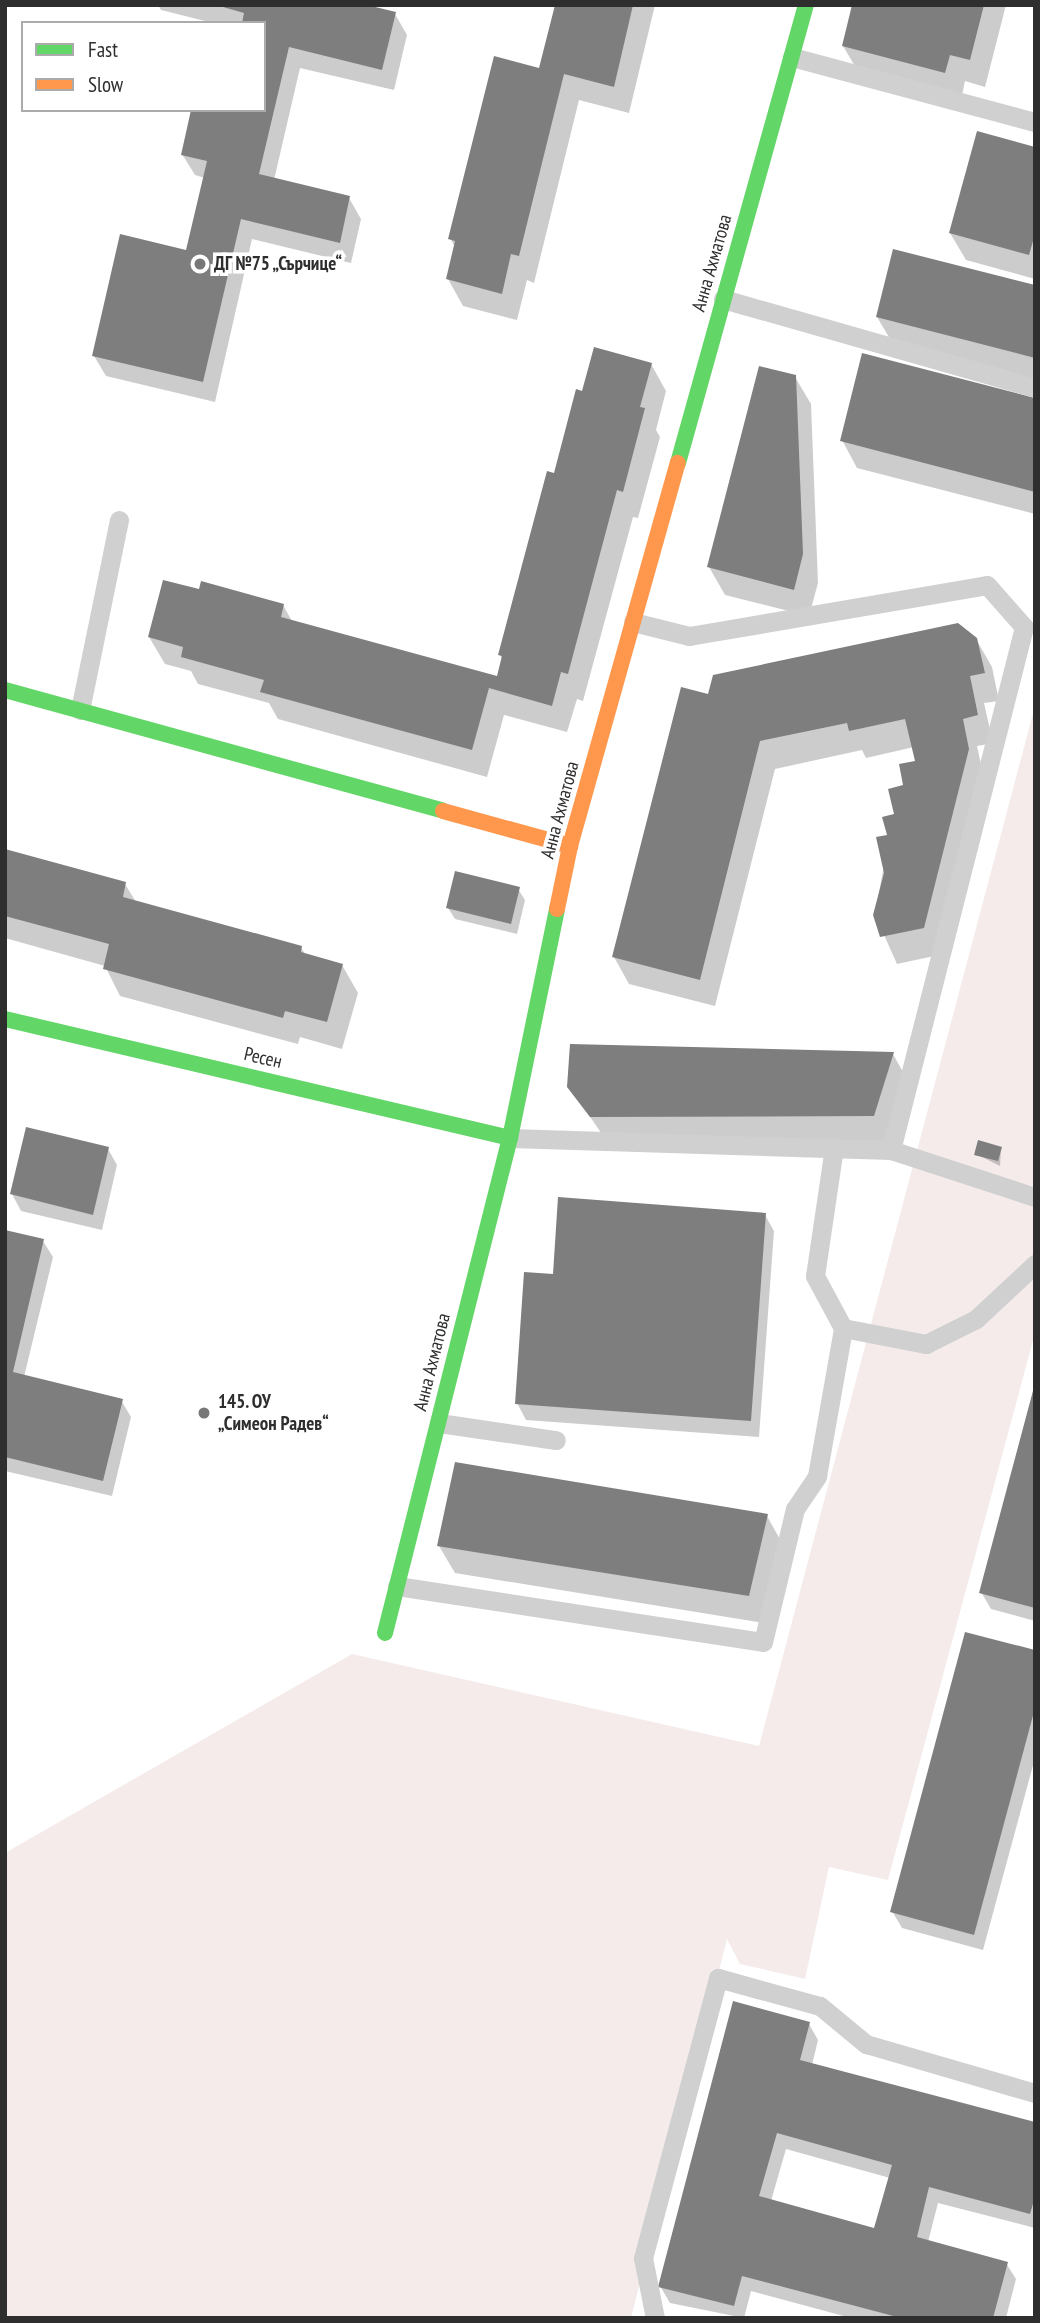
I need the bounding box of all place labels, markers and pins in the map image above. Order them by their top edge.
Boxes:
place label: ДГ №75 „Сърчице“ [214,253,344,275]
marker: ДГ №75 „Сърчице“ [192,256,208,272]
place label: 145. ОУ „Симеон Радев“ [218,1391,329,1435]
marker: 145. ОУ „Симеон Радев“ [196,1405,212,1421]

